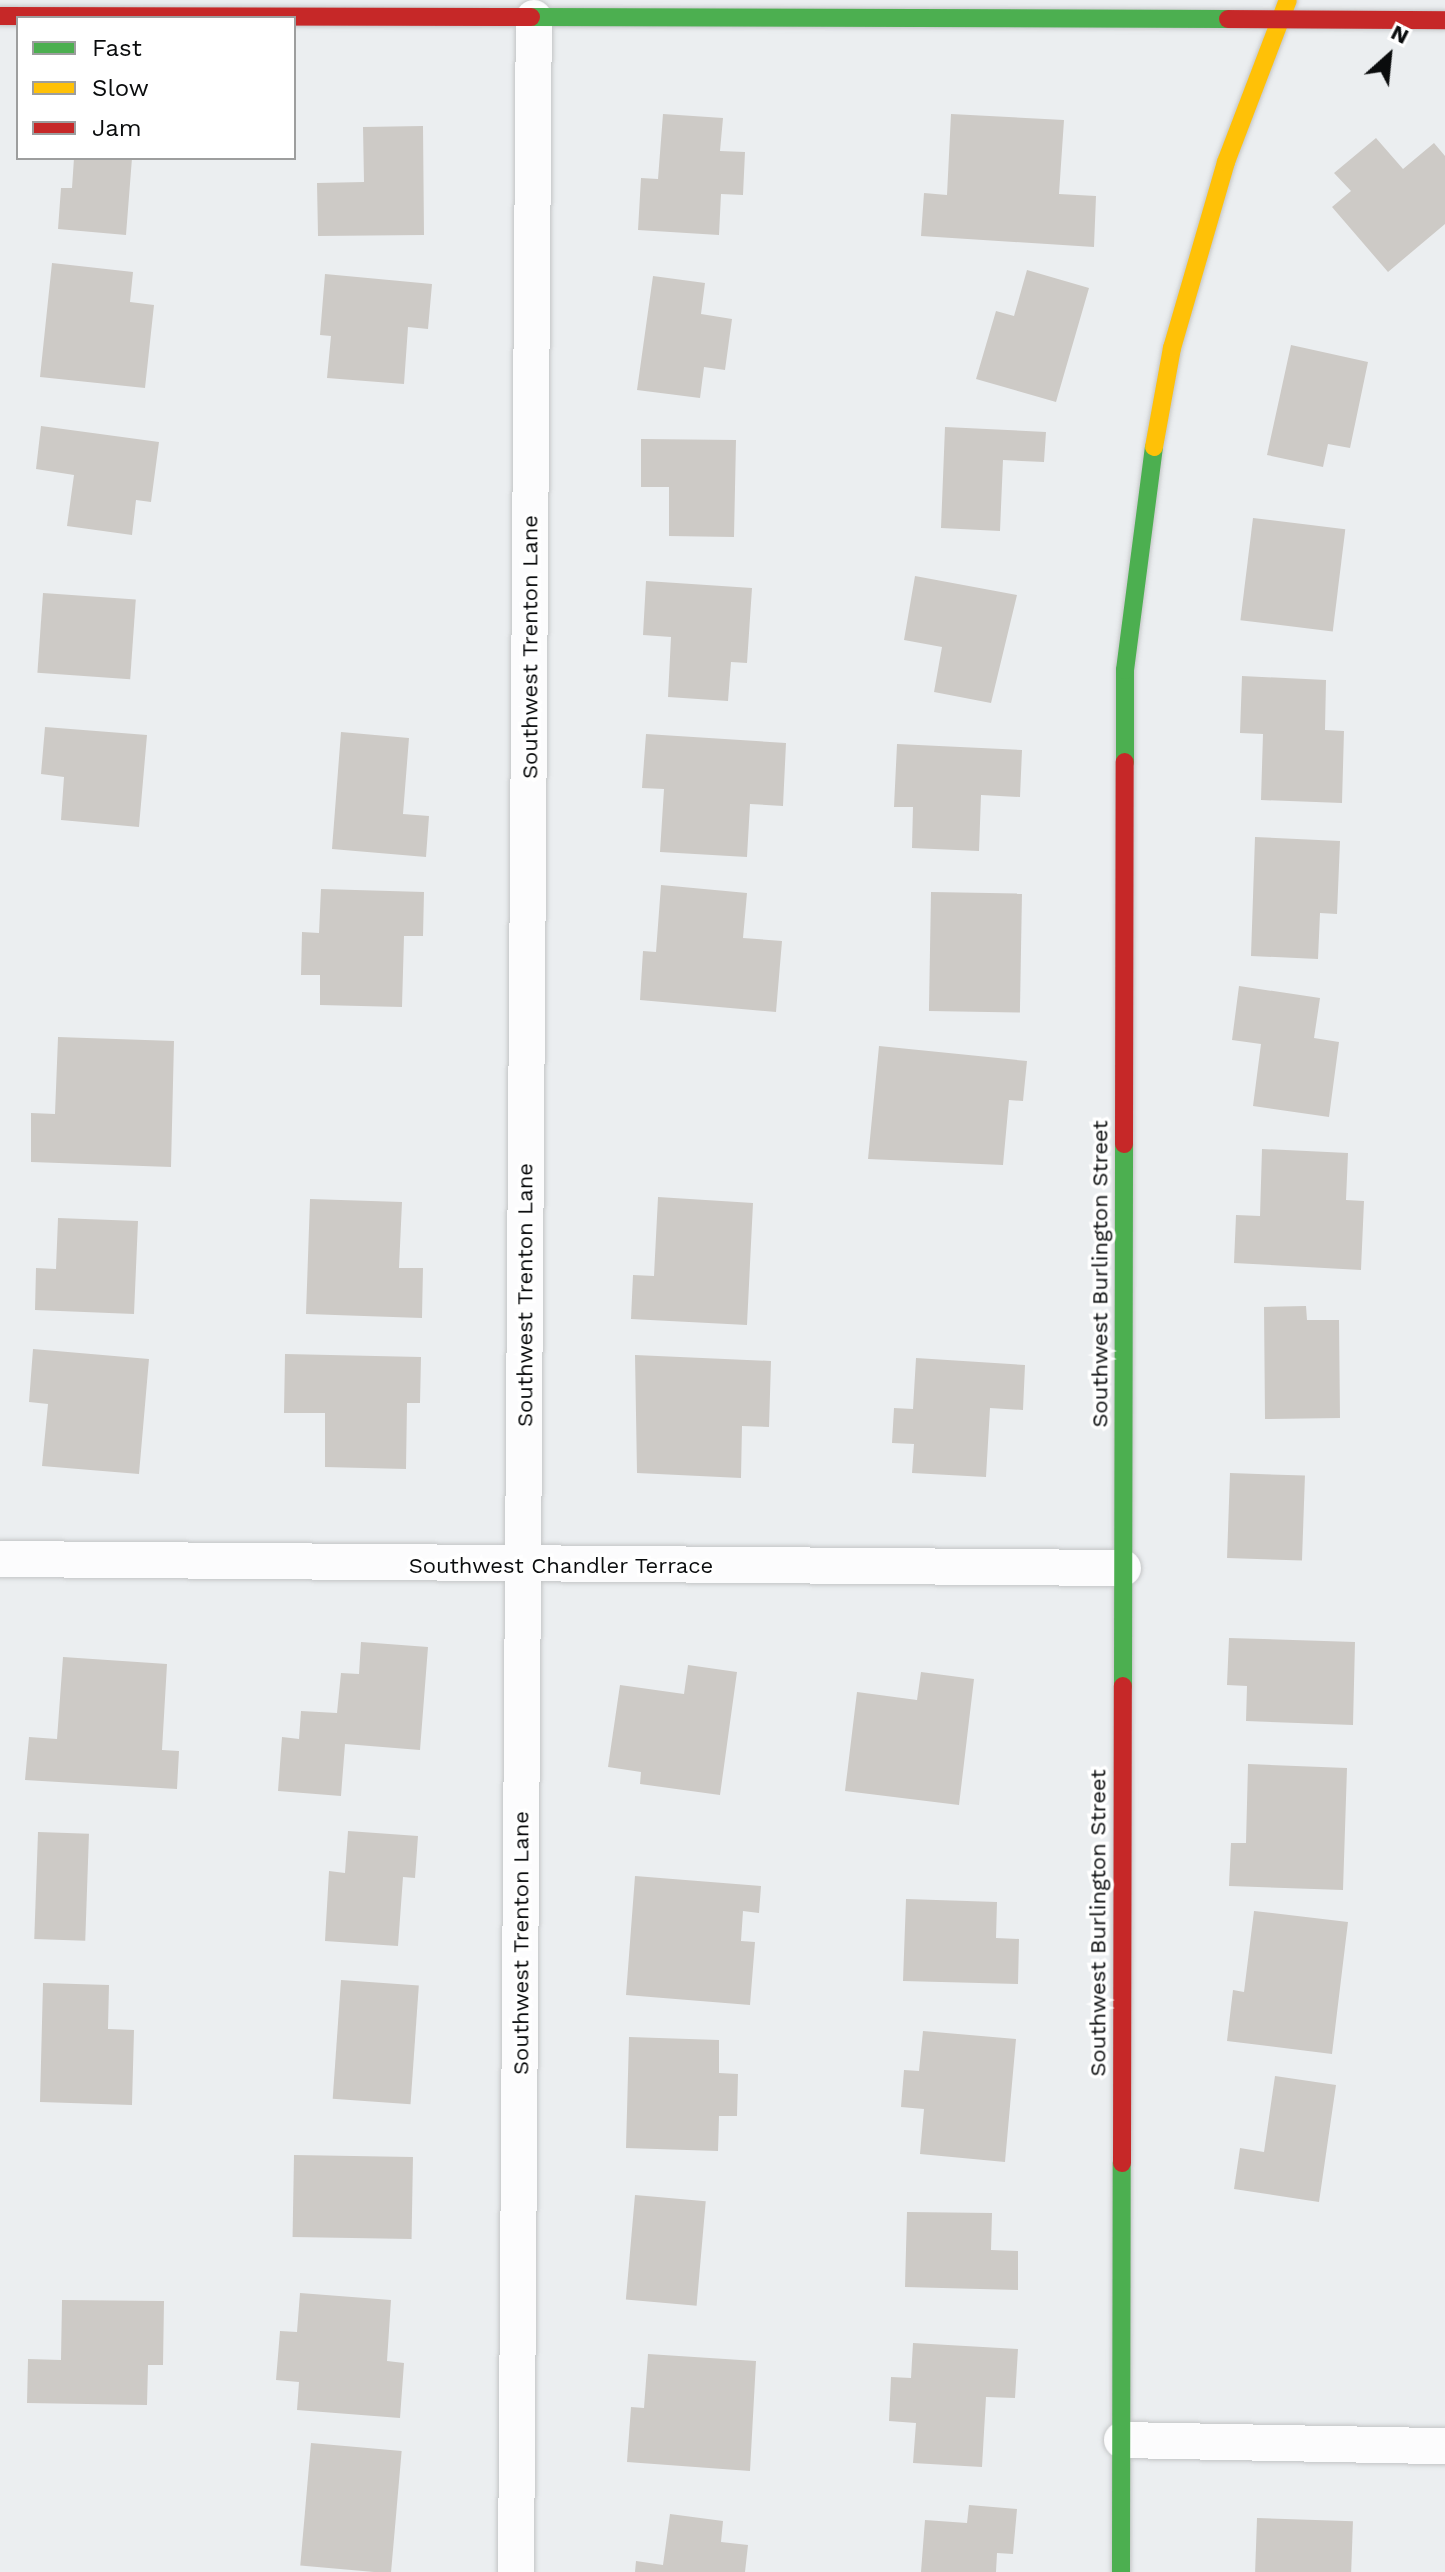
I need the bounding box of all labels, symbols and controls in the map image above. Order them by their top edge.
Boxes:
legend [16,16,296,160]
north arrow [1349,16,1429,96]
text: N [1387,19,1413,49]
text: Fast [92,34,142,62]
text: Slow [92,74,149,102]
text: Jam [92,114,142,142]
street label: Southwest Trenton Lane [517,515,543,779]
street label: Southwest Burlington Street [1087,1120,1113,1428]
street label: Southwest Trenton Lane [512,1163,538,1427]
street label: Southwest Chandler Terrace [408,1553,714,1579]
street label: Southwest Burlington Street [1085,1769,1111,2077]
street label: Southwest Trenton Lane [508,1811,534,2075]

